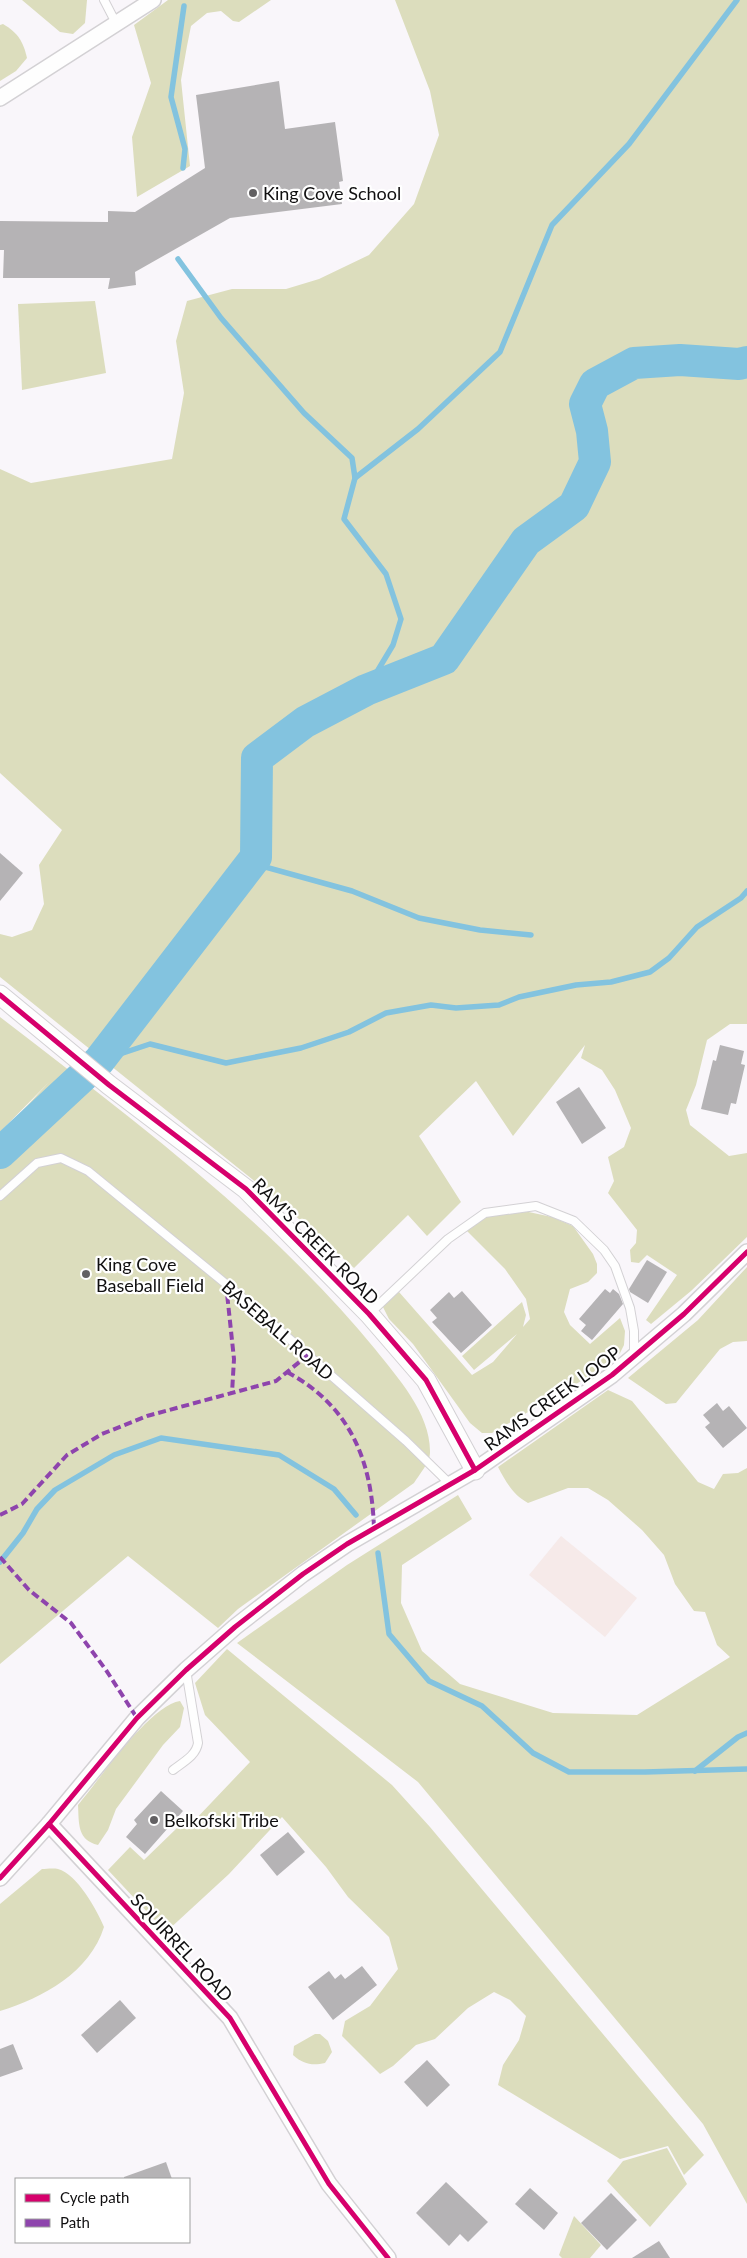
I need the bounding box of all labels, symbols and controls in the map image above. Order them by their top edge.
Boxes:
place label: King Cove School [263,182,401,204]
marker: King Cove School [247,187,259,199]
street label: RAM'S CREEK ROAD [248,1173,384,1309]
place label: King Cove Baseball Field [96,1253,204,1296]
marker: King Cove Baseball Field [80,1268,92,1280]
street label: BASEBALL ROAD [218,1275,338,1385]
street label: RAMS CREEK LOOP [479,1341,625,1455]
place label: Belkofski Tribe [164,1809,279,1831]
marker: Belkofski Tribe [148,1814,160,1826]
street label: SQUIRREL ROAD [126,1888,238,2006]
legend [15,2178,190,2243]
text: Cycle path [60,2188,129,2206]
text: Path [60,2213,90,2231]

